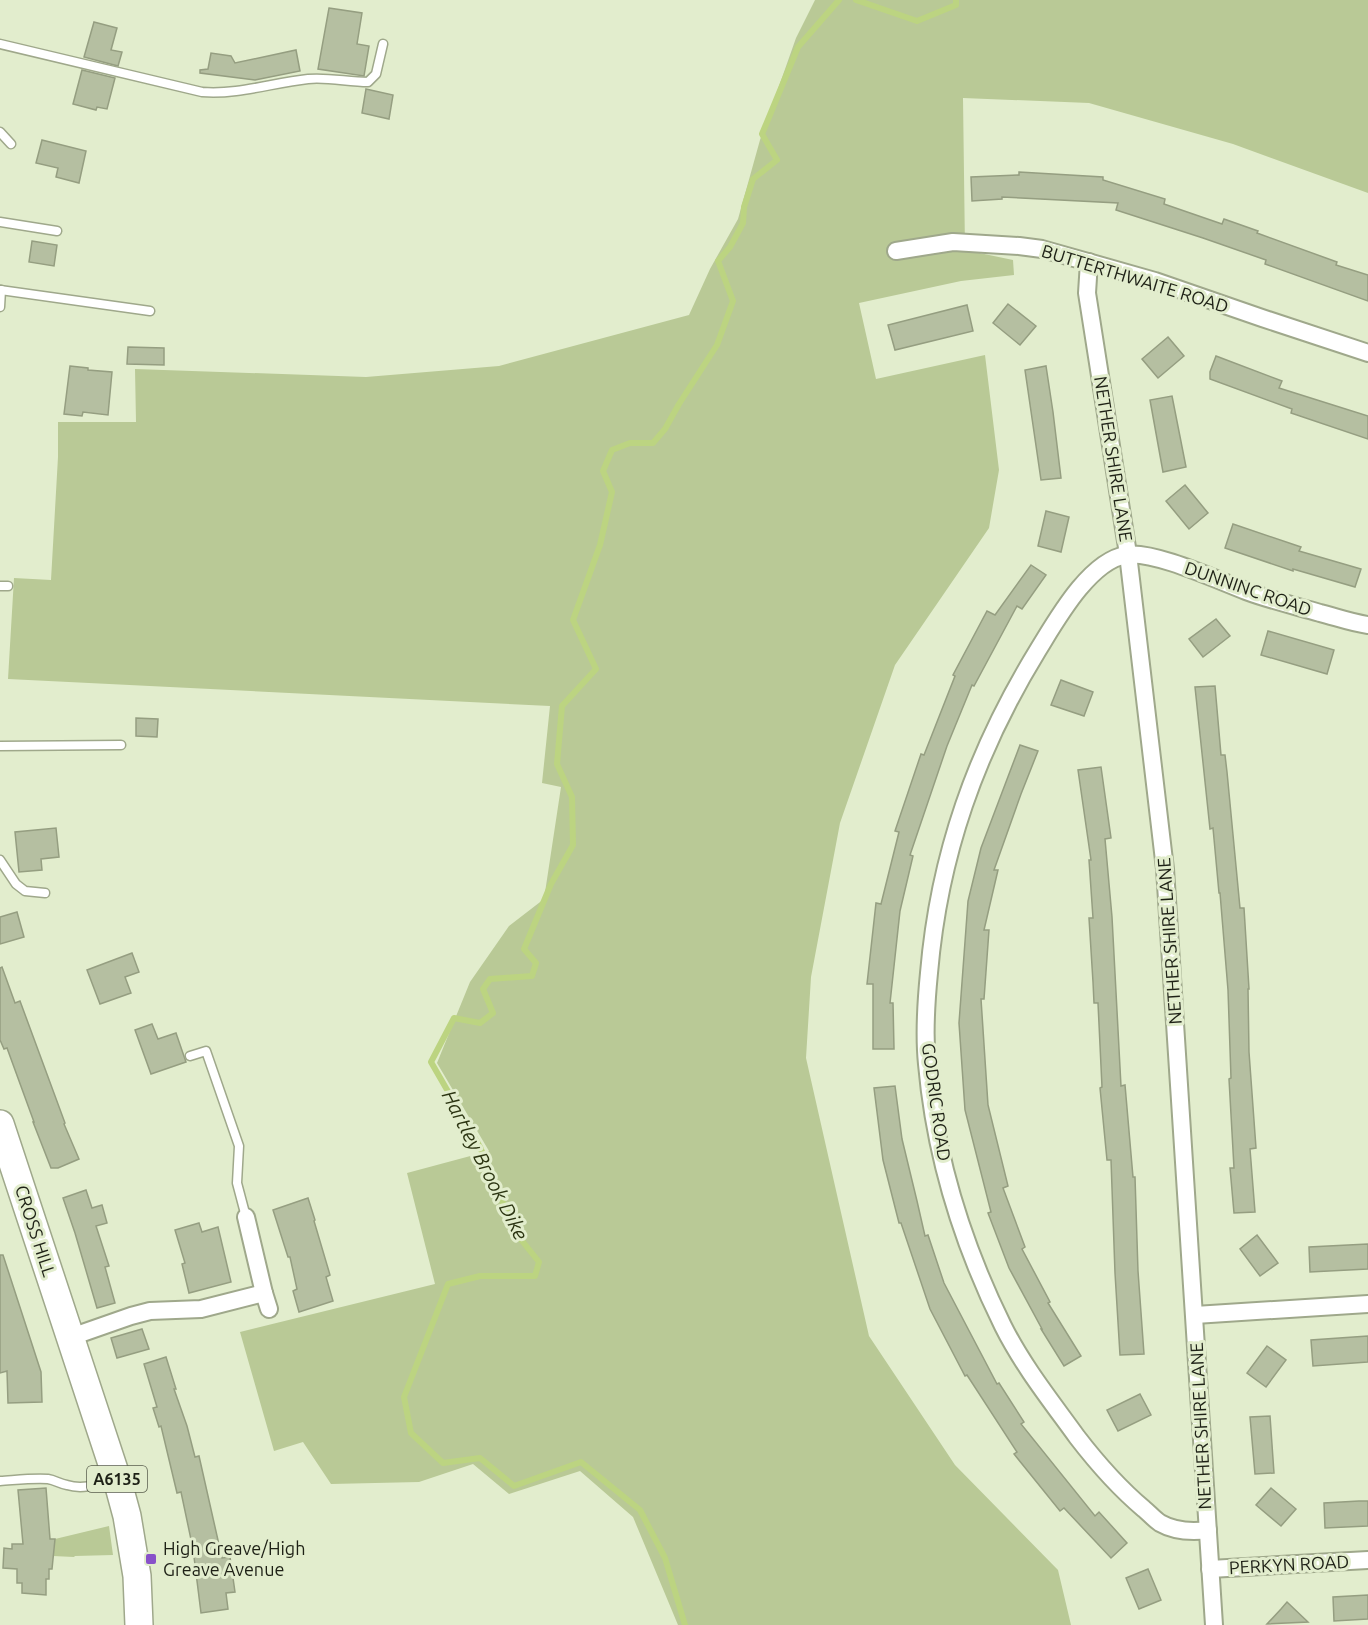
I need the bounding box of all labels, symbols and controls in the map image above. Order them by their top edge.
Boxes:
street label: BUTTERTHWAITE ROAD [1039,240,1231,316]
street label: NETHER SHIRE LANE [1091,375,1137,543]
street label: DUNNINC ROAD [1182,557,1314,619]
street label: NETHER SHIRE LANE [1153,857,1185,1025]
street label: GODRIC ROAD [919,1042,955,1162]
water label: Hartley Brook Dike [438,1086,533,1243]
street label: CROSS HILL [12,1183,60,1279]
street label: NETHER SHIRE LANE [1186,1342,1214,1510]
road number: A6135 [87,1466,147,1492]
place label: High Greave/High Greave Avenue [163,1538,305,1579]
street label: PERKYN ROAD [1228,1551,1350,1577]
marker: High Greave/High Greave Avenue [144,1552,158,1566]

